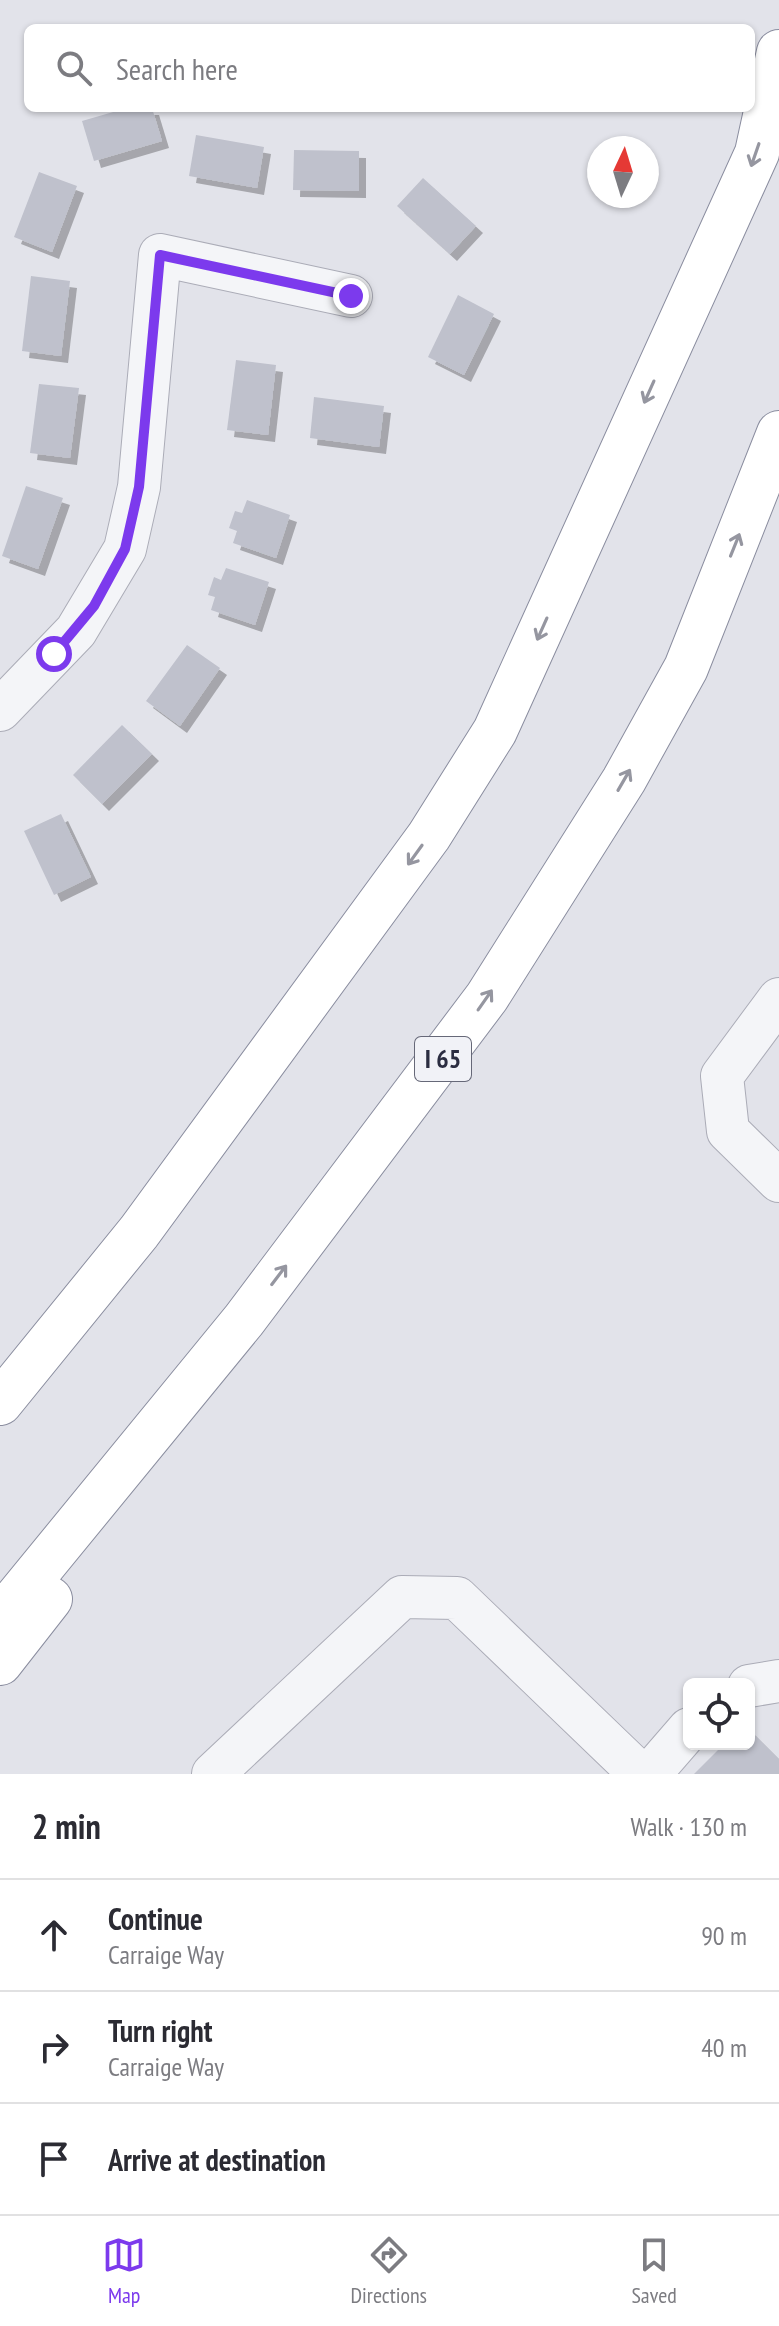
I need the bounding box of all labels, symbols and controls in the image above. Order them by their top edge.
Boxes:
search box [24,24,755,112]
icon: search [52,46,96,90]
text: Search here [116,49,238,88]
north arrow [587,136,659,208]
one-way arrow [747,142,762,167]
route end [333,278,369,314]
one-way arrow [641,380,656,404]
one-way arrow [729,533,743,558]
one-way arrow [534,616,549,640]
route start [36,636,72,672]
one-way arrow [616,769,632,792]
one-way arrow [407,844,424,865]
one-way arrow [477,989,493,1011]
road number: I 65 [415,1037,471,1081]
one-way arrow [270,1264,287,1286]
map controls [683,1678,755,1750]
button: locate [683,1678,755,1750]
text: 2 min [32,1804,101,1848]
text: Walk · 130 m [630,1810,747,1843]
text: Continue [108,1899,203,1938]
icon: ahead [32,1913,76,1957]
text: 90 m [701,1919,747,1952]
text: Carraige Way [108,1938,224,1971]
text: Turn right [108,2011,212,2050]
icon: right [32,2025,76,2069]
text: 40 m [701,2031,747,2064]
text: Carraige Way [108,2050,224,2083]
icon: arrive [32,2137,76,2181]
text: Arrive at destination [108,2140,326,2179]
tab: Map [102,2233,146,2309]
tab: Directions [351,2233,427,2309]
tab: Saved [631,2233,677,2309]

